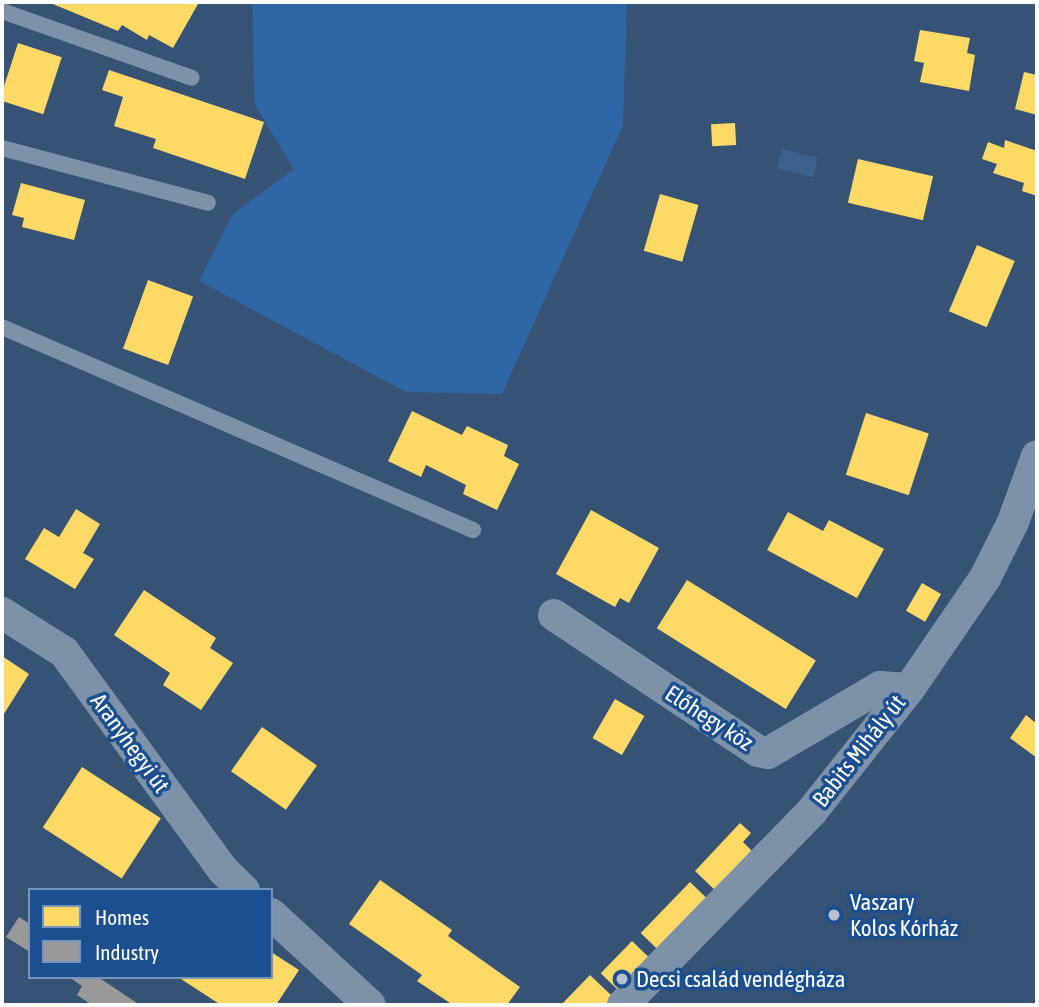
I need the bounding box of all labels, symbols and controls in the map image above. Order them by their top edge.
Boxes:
street label: Előhegy köz [660,679,758,757]
street label: Aranyhegyi út [85,688,175,798]
street label: Babits Mihály út [807,690,911,812]
legend [28,888,273,979]
place label: Vaszary Kolos Kórház [850,888,958,942]
text: Homes [95,905,149,929]
marker: Vaszary Kolos Kórház [824,905,844,925]
text: Industry [95,940,159,964]
place label: Decsi család vendégháza [636,965,845,993]
marker: Decsi család vendégháza [614,971,630,987]

